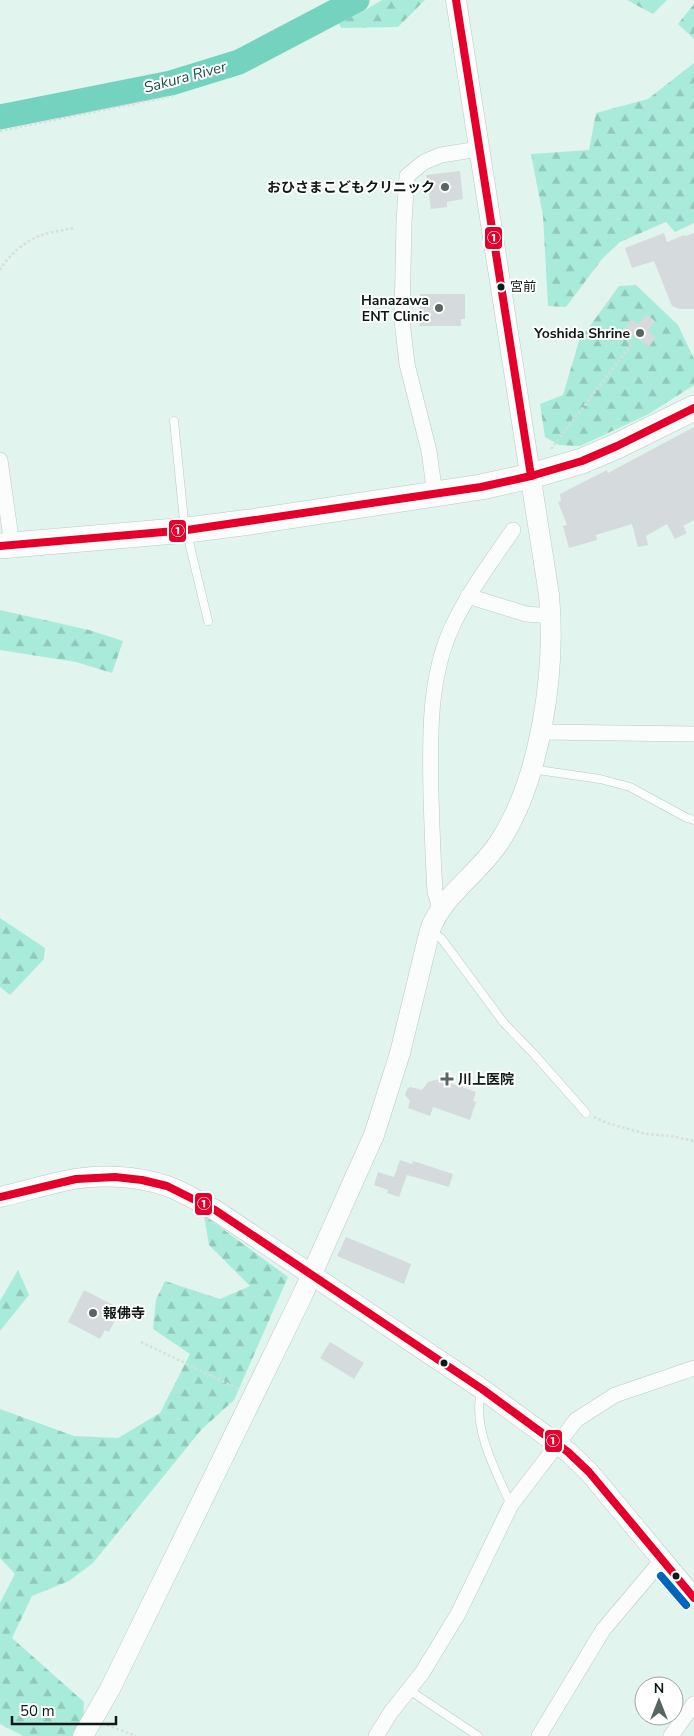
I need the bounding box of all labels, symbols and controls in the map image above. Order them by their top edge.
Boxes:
water label: Sakura River [142,56,229,98]
place label: おひさまこどもクリニック [267,178,435,197]
marker: おひさまこどもクリニック [439,181,451,193]
line badge: ① [484,226,503,250]
text: ① [487,229,501,248]
place label: 宮前 [510,278,536,296]
marker: 宮前 [496,282,506,292]
place label: Hanazawa ENT Clinic [361,291,429,326]
marker: Hanazawa ENT Clinic [433,302,445,314]
place label: Yoshida Shrine [533,324,630,343]
marker: Yoshida Shrine [634,327,646,339]
line badge: ① [168,519,187,543]
text: ① [171,522,185,541]
place label: 川上医院 [458,1070,514,1089]
marker: 川上医院 [440,1072,454,1086]
line badge: ① [194,1192,213,1216]
text: ① [197,1195,211,1214]
place label: 報佛寺 [103,1304,145,1323]
marker: 報佛寺 [87,1307,99,1319]
unlabelled marker [439,1358,449,1368]
line badge: ① [544,1429,563,1453]
text: ① [546,1432,560,1451]
unlabelled marker [671,1571,681,1581]
north arrow [634,1676,684,1726]
text: N [654,1679,664,1698]
scale bar [12,1694,116,1726]
text: 50 m [20,1701,55,1721]

